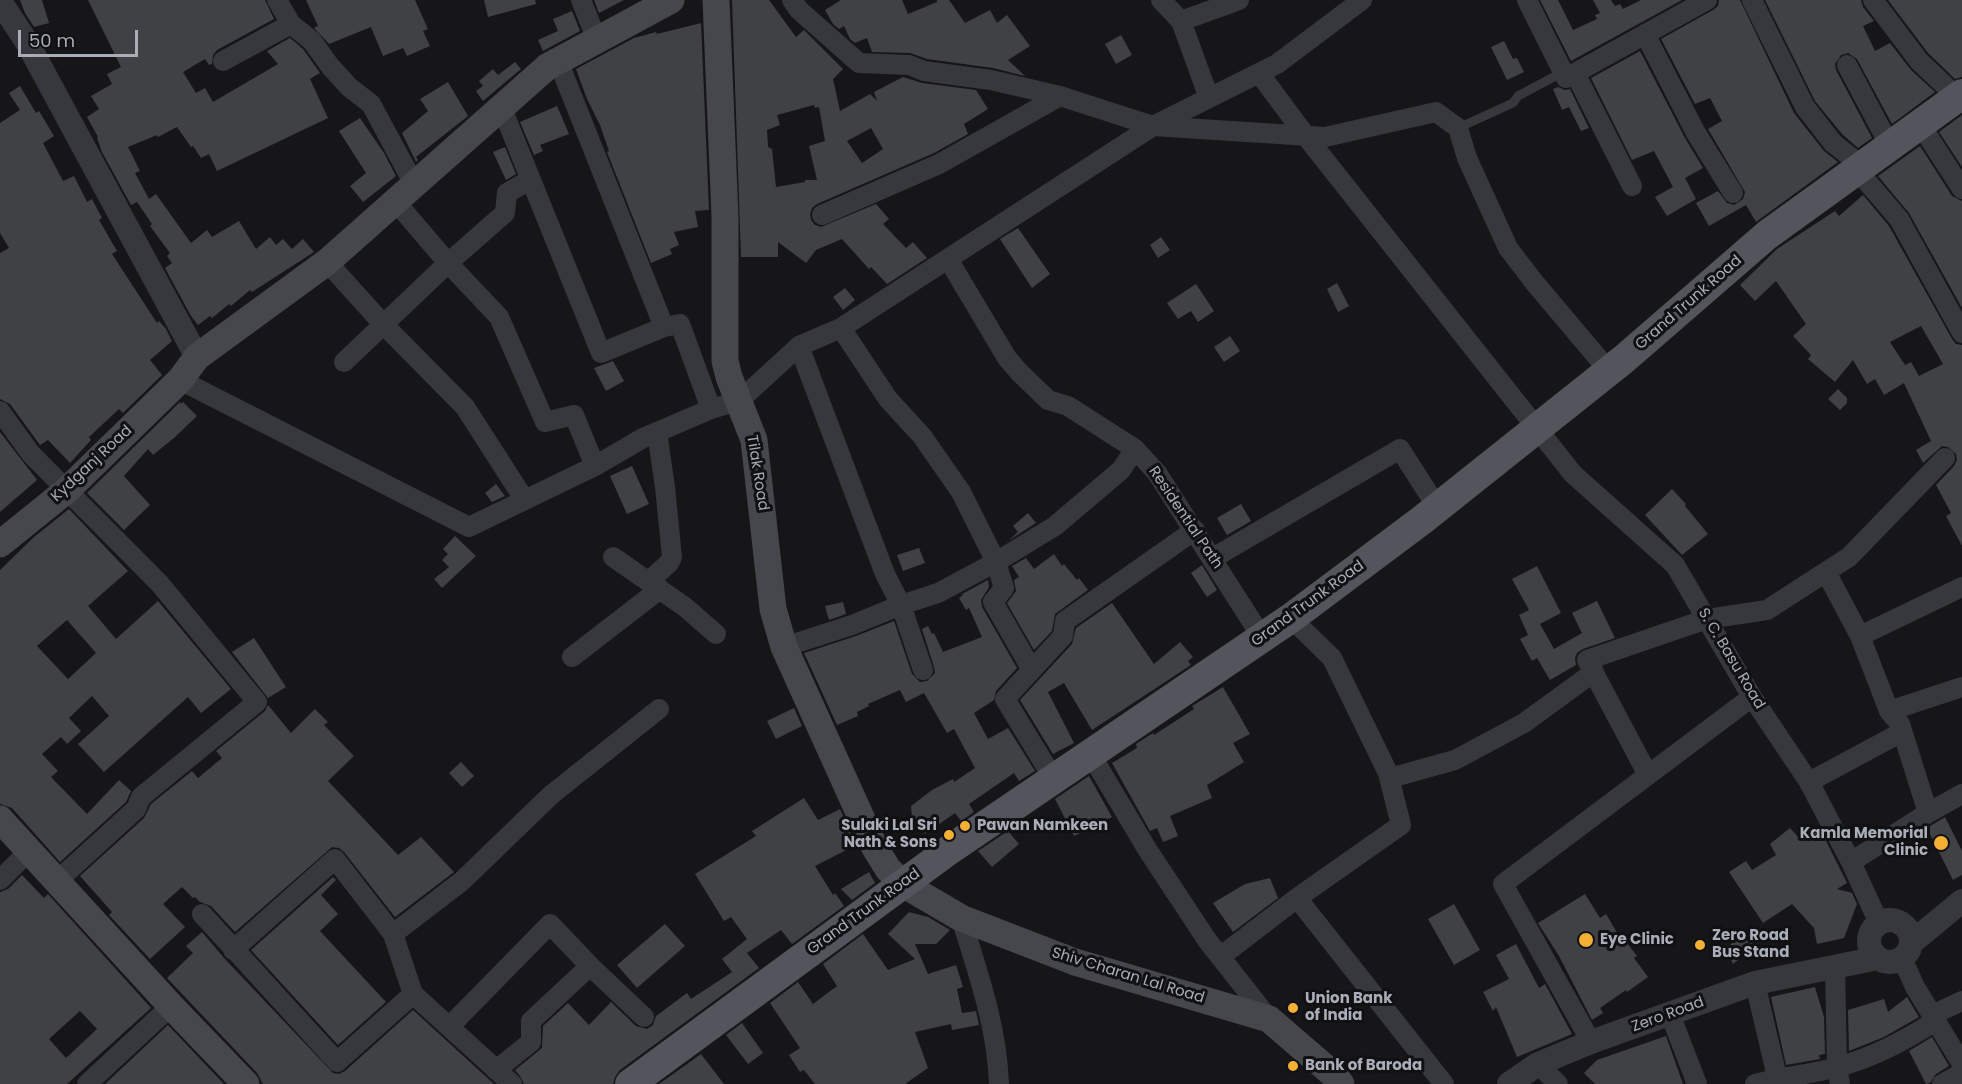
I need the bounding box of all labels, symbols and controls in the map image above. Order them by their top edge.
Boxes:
scale bar [21,18,141,56]
text: 50 m [29,28,75,53]
street label: Grand Trunk Road [1632,252,1746,354]
street label: Kydganj Road [48,422,136,506]
street label: Tilak Road [742,434,772,512]
street label: Residential Path [1144,463,1226,573]
street label: Grand Trunk Road [1248,557,1368,651]
street label: S. C. Basu Road [1694,605,1768,713]
place label: Sulaki Lal Sri Nath & Sons [841,817,937,852]
place label: Pawan Namkeen [977,817,1108,835]
marker: Pawan Namkeen [958,819,972,833]
place label: Kamla Memorial Clinic [1800,825,1928,860]
marker: Sulaki Lal Sri Nath & Sons [942,828,956,842]
marker: Kamla Memorial Clinic [1932,834,1950,852]
street label: Grand Trunk Road [804,865,924,959]
place label: Zero Road Bus Stand [1712,927,1789,962]
marker: Eye Clinic [1577,931,1595,949]
place label: Eye Clinic [1600,931,1674,949]
marker: Zero Road Bus Stand [1693,938,1707,952]
street label: Shiv Charan Lal Road [1050,944,1206,1008]
place label: Union Bank of India [1305,990,1392,1025]
street label: Zero Road [1629,994,1707,1036]
marker: Union Bank of India [1286,1001,1300,1015]
place label: Bank of Baroda [1305,1057,1422,1075]
marker: Bank of Baroda [1286,1059,1300,1073]

